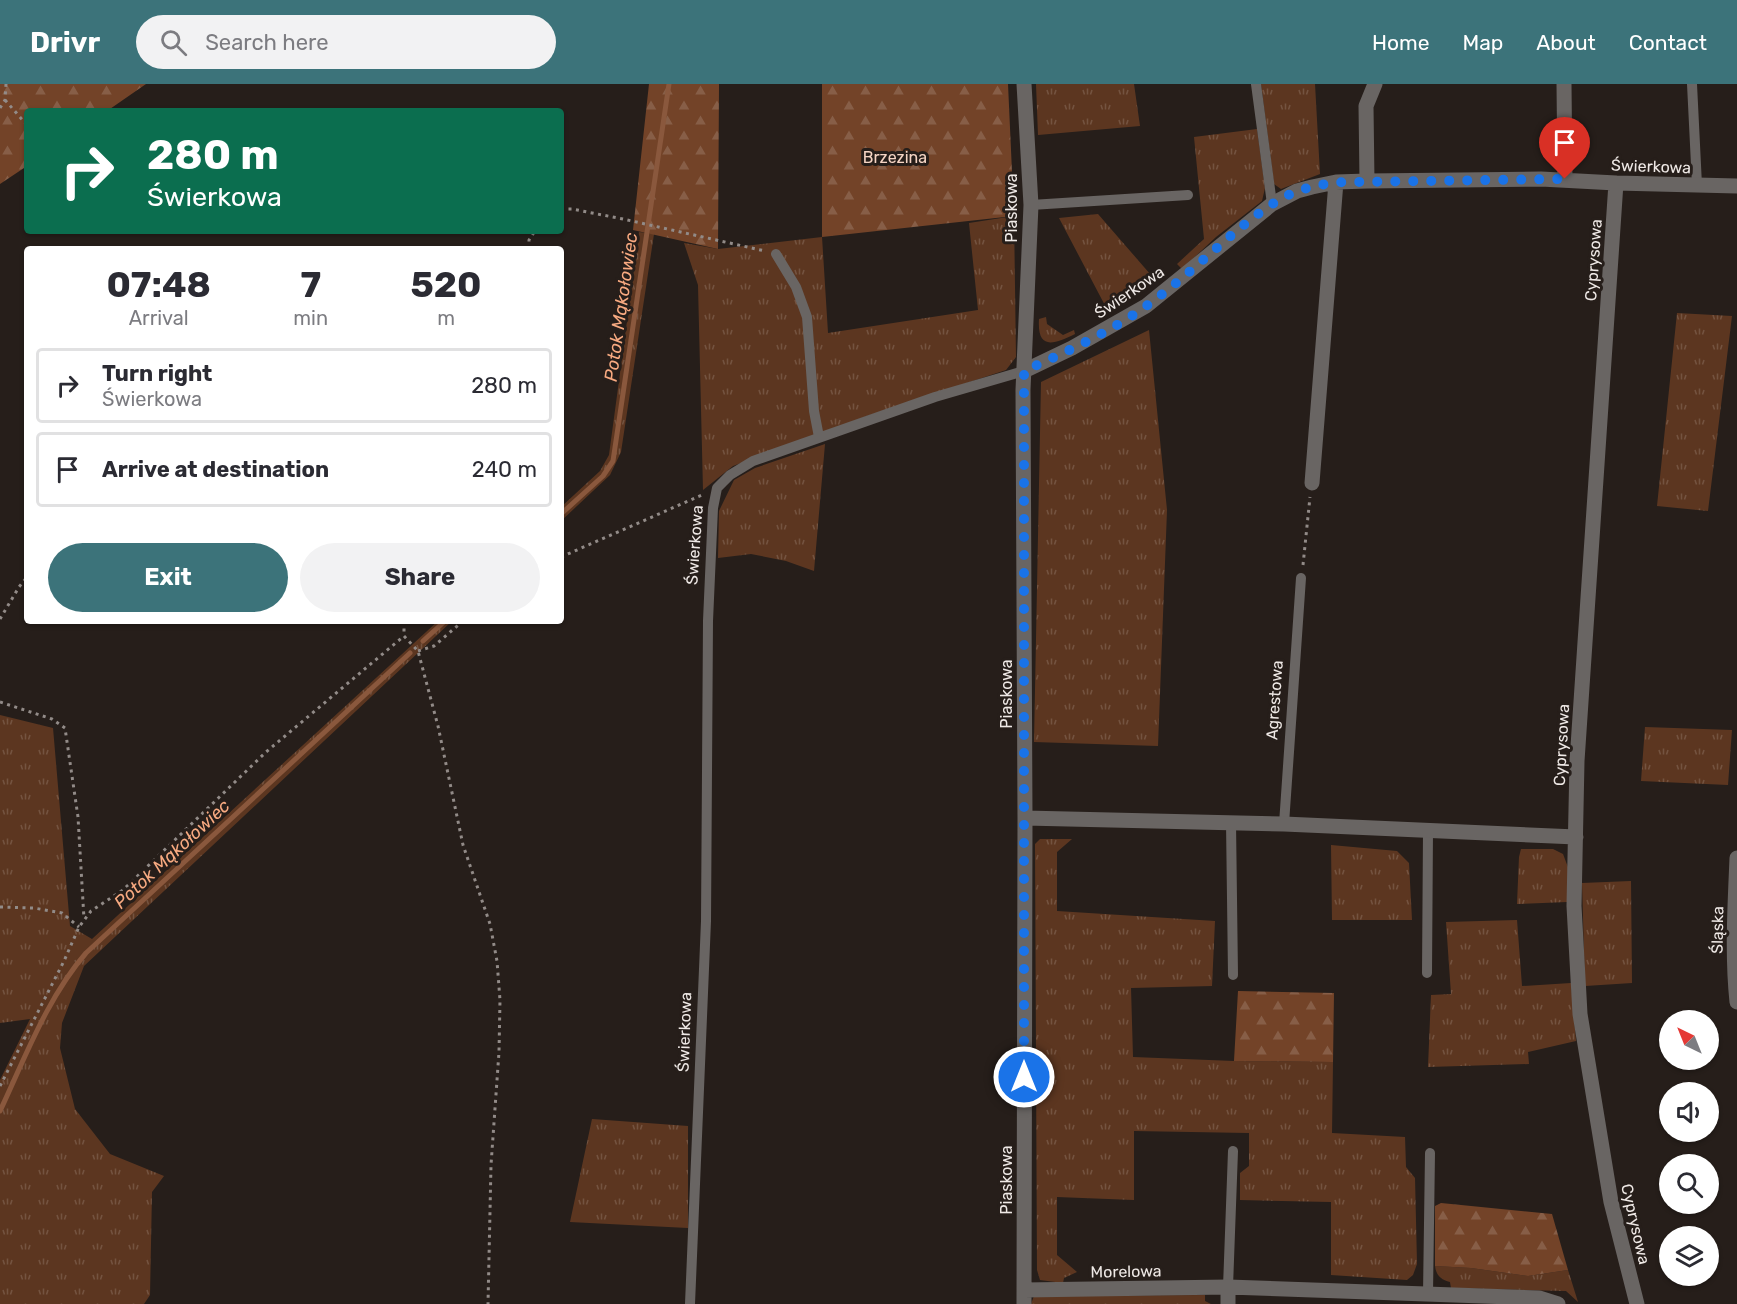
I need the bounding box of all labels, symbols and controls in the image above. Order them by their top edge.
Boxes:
search box [136,15,556,69]
text: Drivr [30,26,100,59]
icon: search [157,26,190,59]
text: Search here [205,29,329,56]
text: Home [1372,30,1429,55]
text: Map [1462,30,1503,55]
text: About [1536,30,1596,55]
text: Contact [1629,30,1707,55]
pin [1539,117,1590,179]
icon: arrive [1548,126,1581,159]
text: 280 m [147,130,279,180]
icon: right [48,132,126,210]
park label: Brzezina [863,148,927,167]
street label: Świerkowa [1611,155,1691,177]
street label: Piaskowa [1002,173,1021,243]
text: Świerkowa [147,181,282,213]
street label: Cyprysowa [1581,218,1606,302]
water label: Potok Mąkołowiec [600,231,642,383]
street label: Świerkowa [1090,261,1168,323]
text: 07:48 [106,263,211,306]
text: 7 [300,263,321,306]
text: 520 [410,263,482,306]
text: Arrival [129,306,189,330]
text: min [293,306,328,330]
text: m [437,306,455,330]
text: Turn right [102,360,212,387]
icon: right [51,369,84,402]
text: 280 m [471,372,537,399]
text: Świerkowa [102,387,202,411]
icon: arrive [51,453,84,486]
text: Arrive at destination [102,456,329,483]
text: 240 m [472,456,537,483]
street label: Świerkowa [681,504,707,586]
button: Exit [48,543,288,612]
button: Share [300,543,540,612]
street label: Piaskowa [997,659,1016,729]
street label: Agrestowa [1262,660,1287,741]
street label: Cyprysowa [1550,703,1573,787]
water label: Potok Mąkołowiec [110,795,235,913]
street label: Śląska [1707,906,1727,954]
street label: Świerkowa [673,992,695,1072]
north arrow [1659,1010,1719,1070]
map controls [1659,1010,1719,1286]
position arrow [992,1045,1056,1109]
button: sound [1659,1082,1719,1142]
street label: Piaskowa [997,1145,1016,1215]
button: search [1659,1154,1719,1214]
street label: Cyprysowa [1617,1182,1654,1266]
button: layers [1659,1226,1719,1286]
street label: Morelowa [1090,1261,1162,1282]

